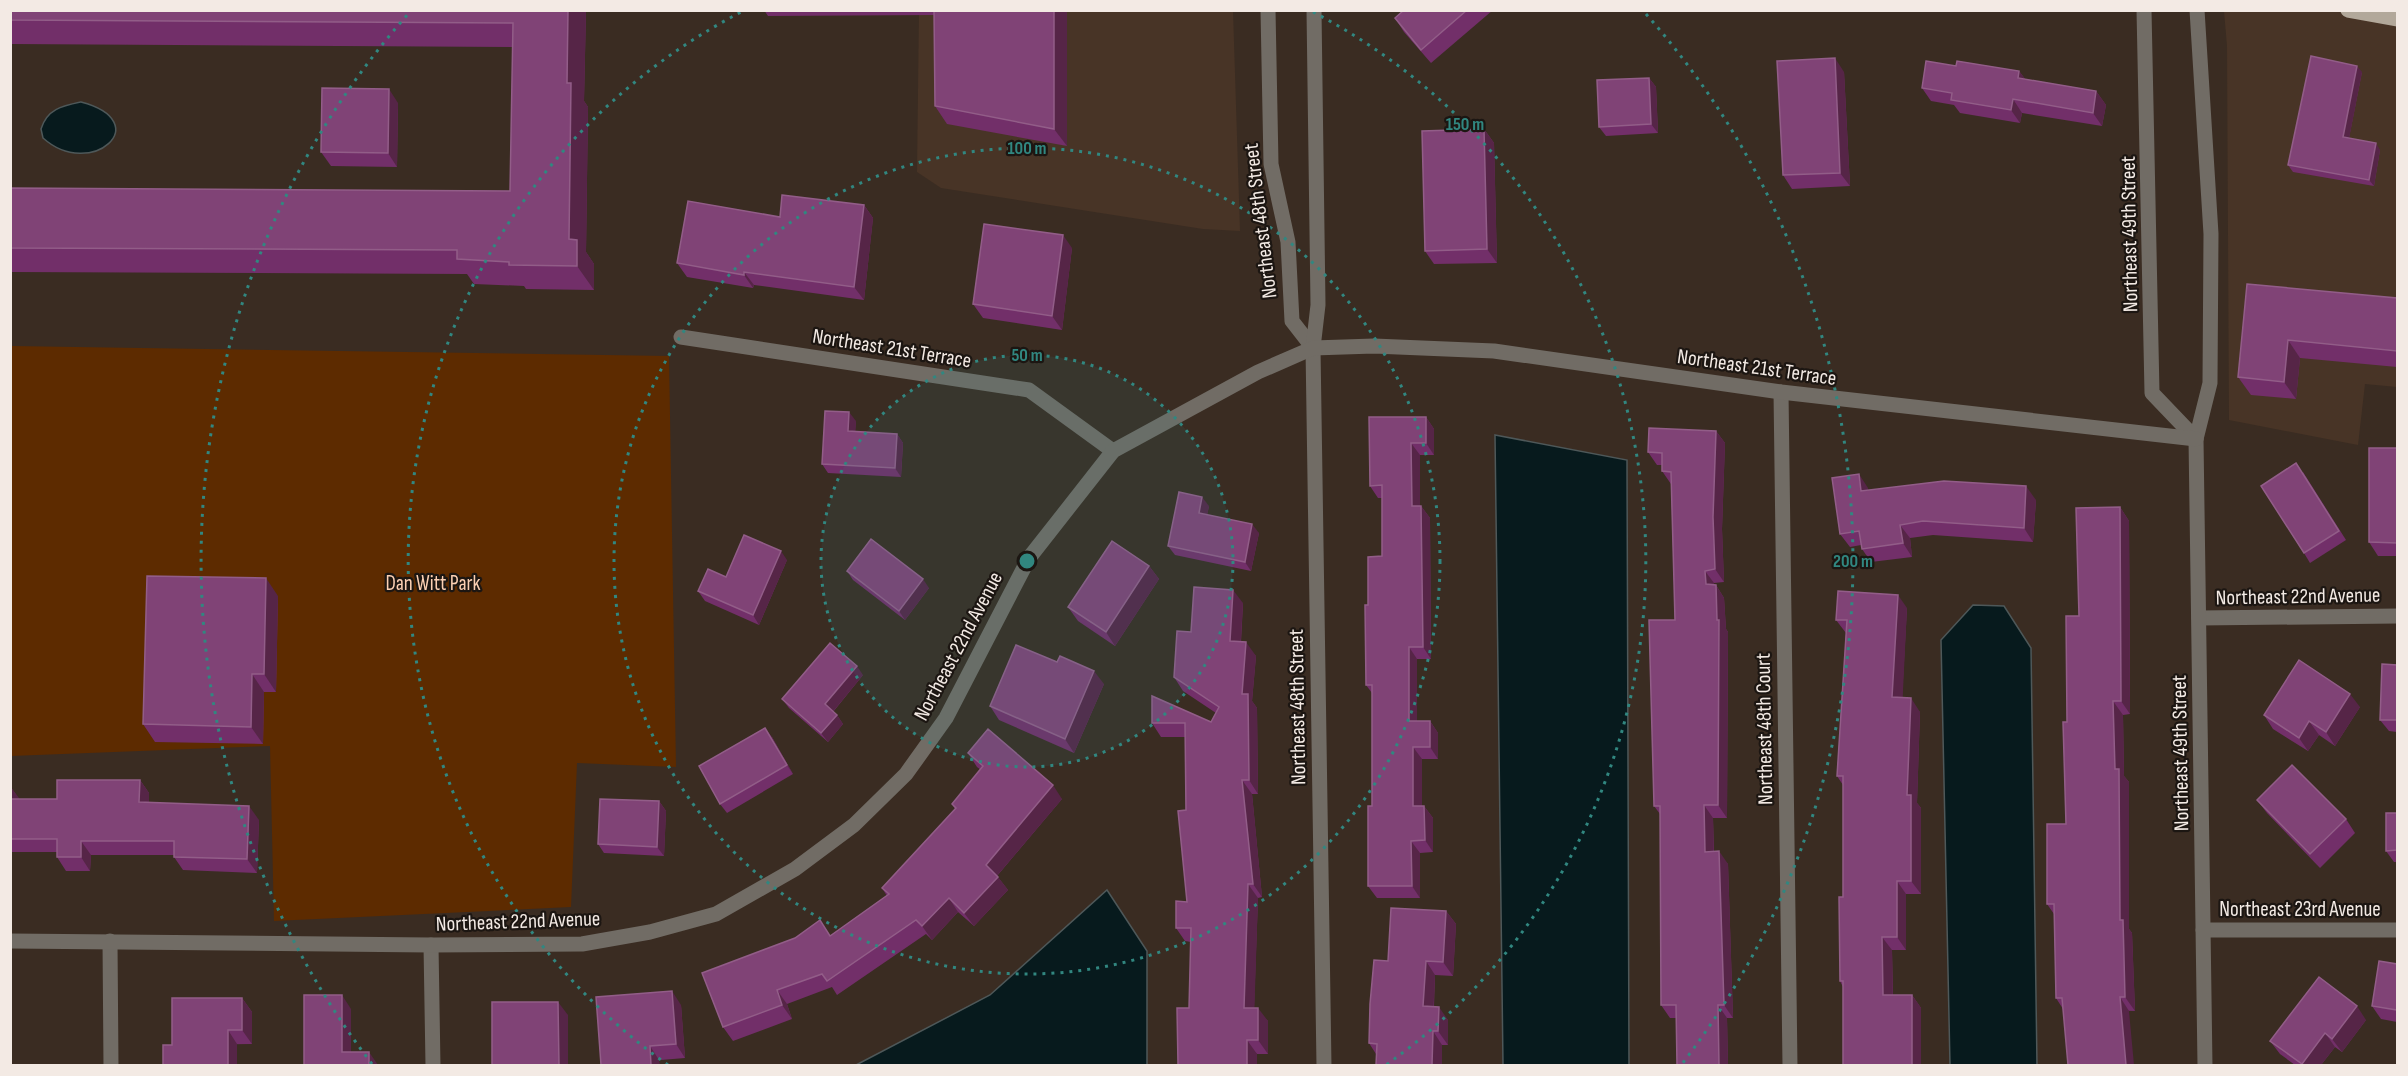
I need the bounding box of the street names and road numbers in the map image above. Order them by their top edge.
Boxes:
street label: Northeast 48th Street [1239,142,1282,300]
street label: Northeast 49th Street [2116,156,2143,312]
street label: Northeast 21st Terrace [811,324,973,373]
street label: Northeast 21st Terrace [1676,344,1838,391]
street label: Northeast 22nd Avenue [909,568,1008,725]
street label: Northeast 22nd Avenue [2215,583,2381,610]
street label: Northeast 48th Street [1284,629,1311,785]
street label: Northeast 48th Court [1751,653,1778,805]
street label: Northeast 49th Street [2167,675,2194,831]
street label: Northeast 23rd Avenue [2219,897,2381,922]
street label: Northeast 22nd Avenue [435,906,601,937]

